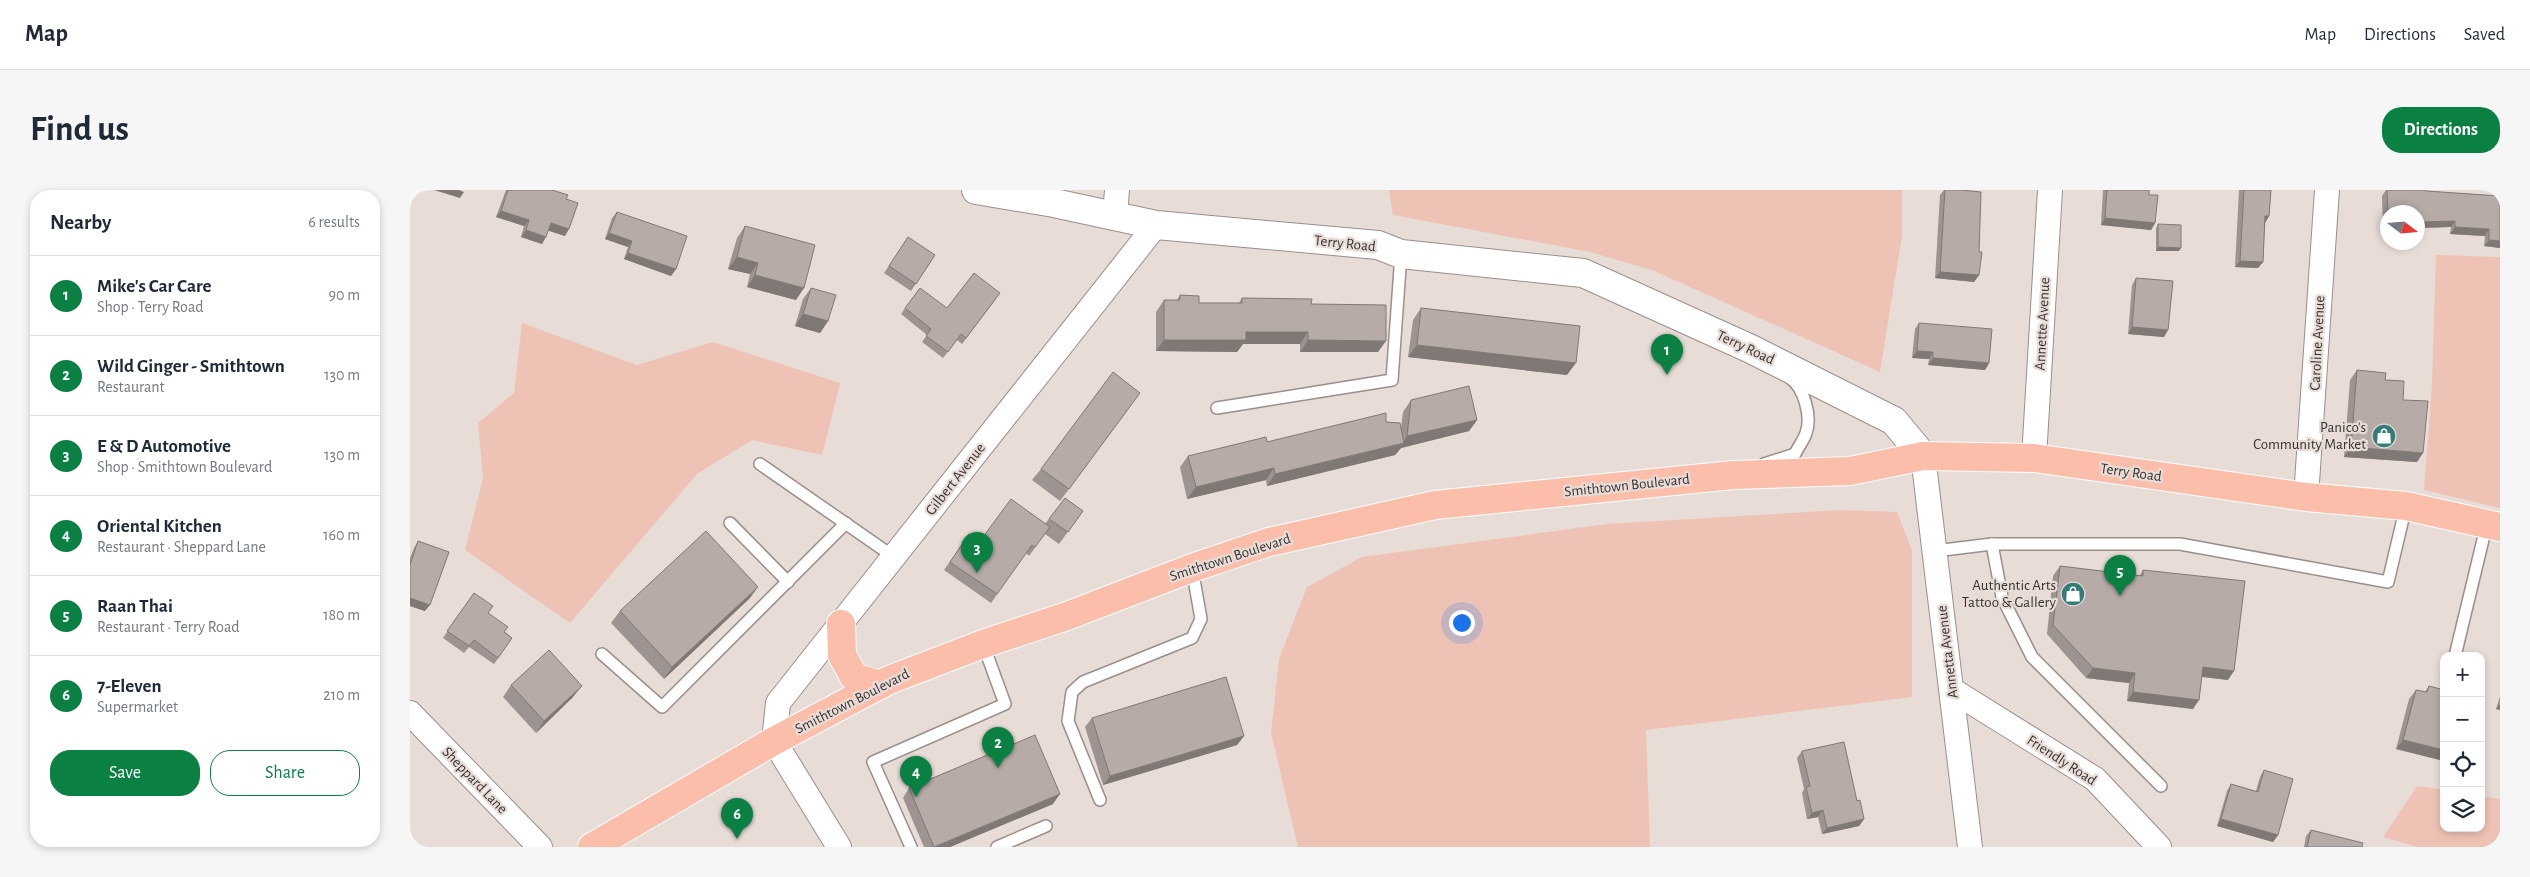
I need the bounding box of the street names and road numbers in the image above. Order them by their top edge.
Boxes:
street label: Terry Road [1313,233,1377,254]
street label: Annette Avenue [2033,277,2052,371]
street label: Caroline Avenue [2308,295,2327,391]
street label: Terry Road [1715,328,1777,367]
street label: Gilbert Avenue [923,440,988,518]
street label: Terry Road [2099,461,2163,484]
street label: Smithtown Boulevard [1563,471,1691,500]
street label: Smithtown Boulevard [1168,531,1293,584]
street label: Annetta Avenue [1934,605,1961,699]
street label: Smithtown Boulevard [793,666,912,737]
street label: Friendly Road [2024,733,2099,788]
street label: Sheppard Lane [439,744,510,817]

